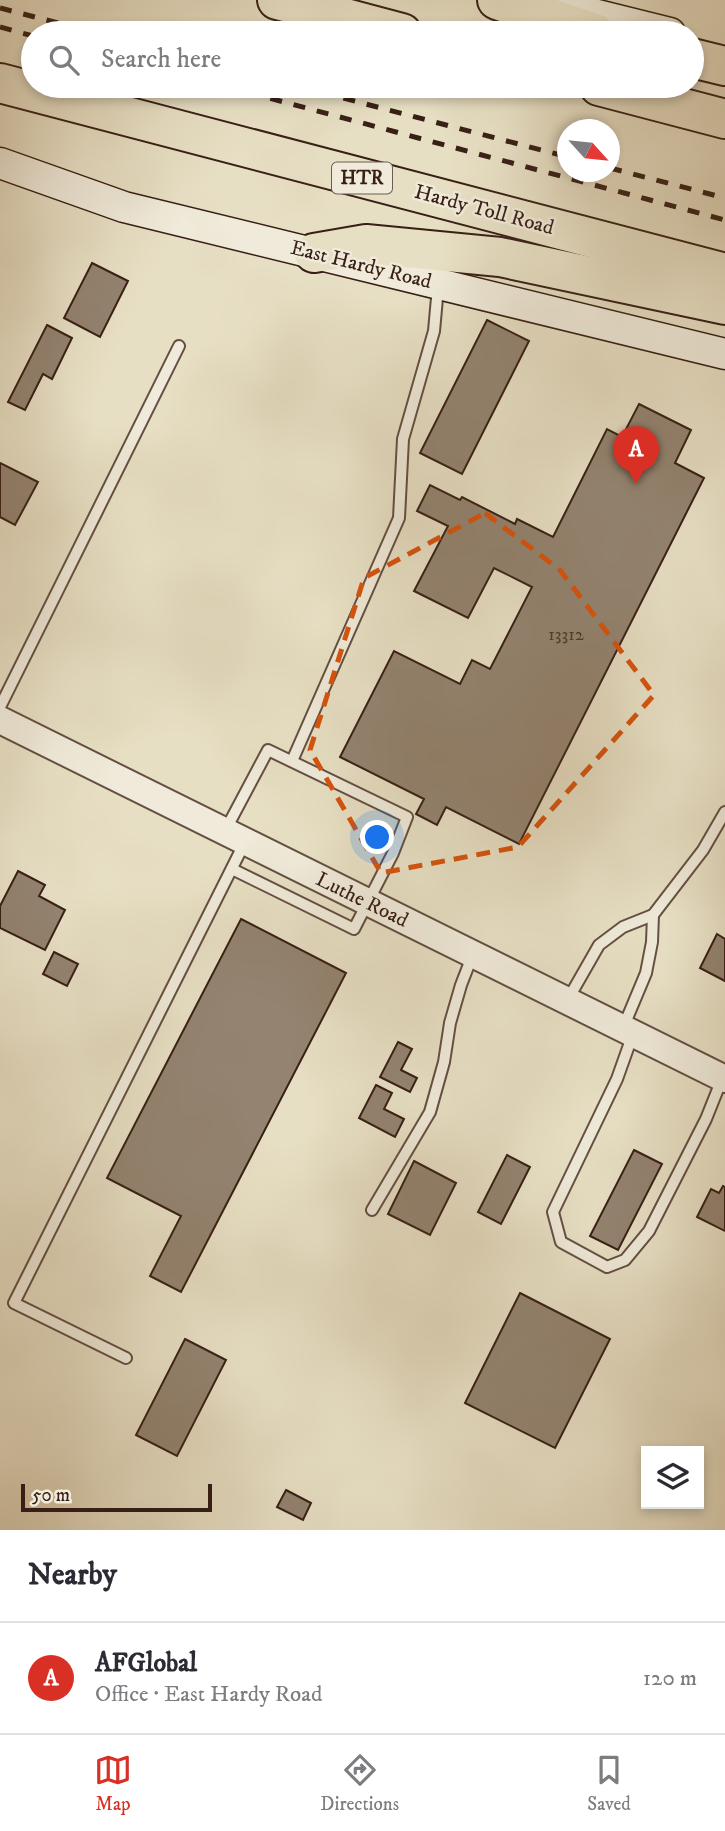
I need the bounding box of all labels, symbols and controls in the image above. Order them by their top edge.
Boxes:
search box [21,21,704,98]
icon: search [45,41,83,79]
text: Search here [101,43,221,76]
north arrow [557,119,620,182]
road number: HTR [332,162,392,194]
street label: Hardy Toll Road [411,179,557,241]
street label: East Hardy Road [288,235,435,295]
pin: A [613,426,659,484]
house number: 13312 [548,624,584,646]
your location [360,820,394,854]
street label: Luthe Road [312,866,413,934]
map controls [641,1446,704,1509]
button: layers [641,1446,704,1509]
scale bar [21,1481,212,1513]
text: 50 m [32,1484,70,1507]
text: Nearby [28,1557,117,1594]
text: AFGlobal [95,1647,197,1680]
text: A [44,1664,58,1693]
text: 120 m [643,1664,697,1693]
text: Office · East Hardy Road [95,1680,322,1709]
tab: Map [94,1751,132,1816]
tab: Directions [320,1751,399,1816]
tab: Saved [587,1751,631,1816]

